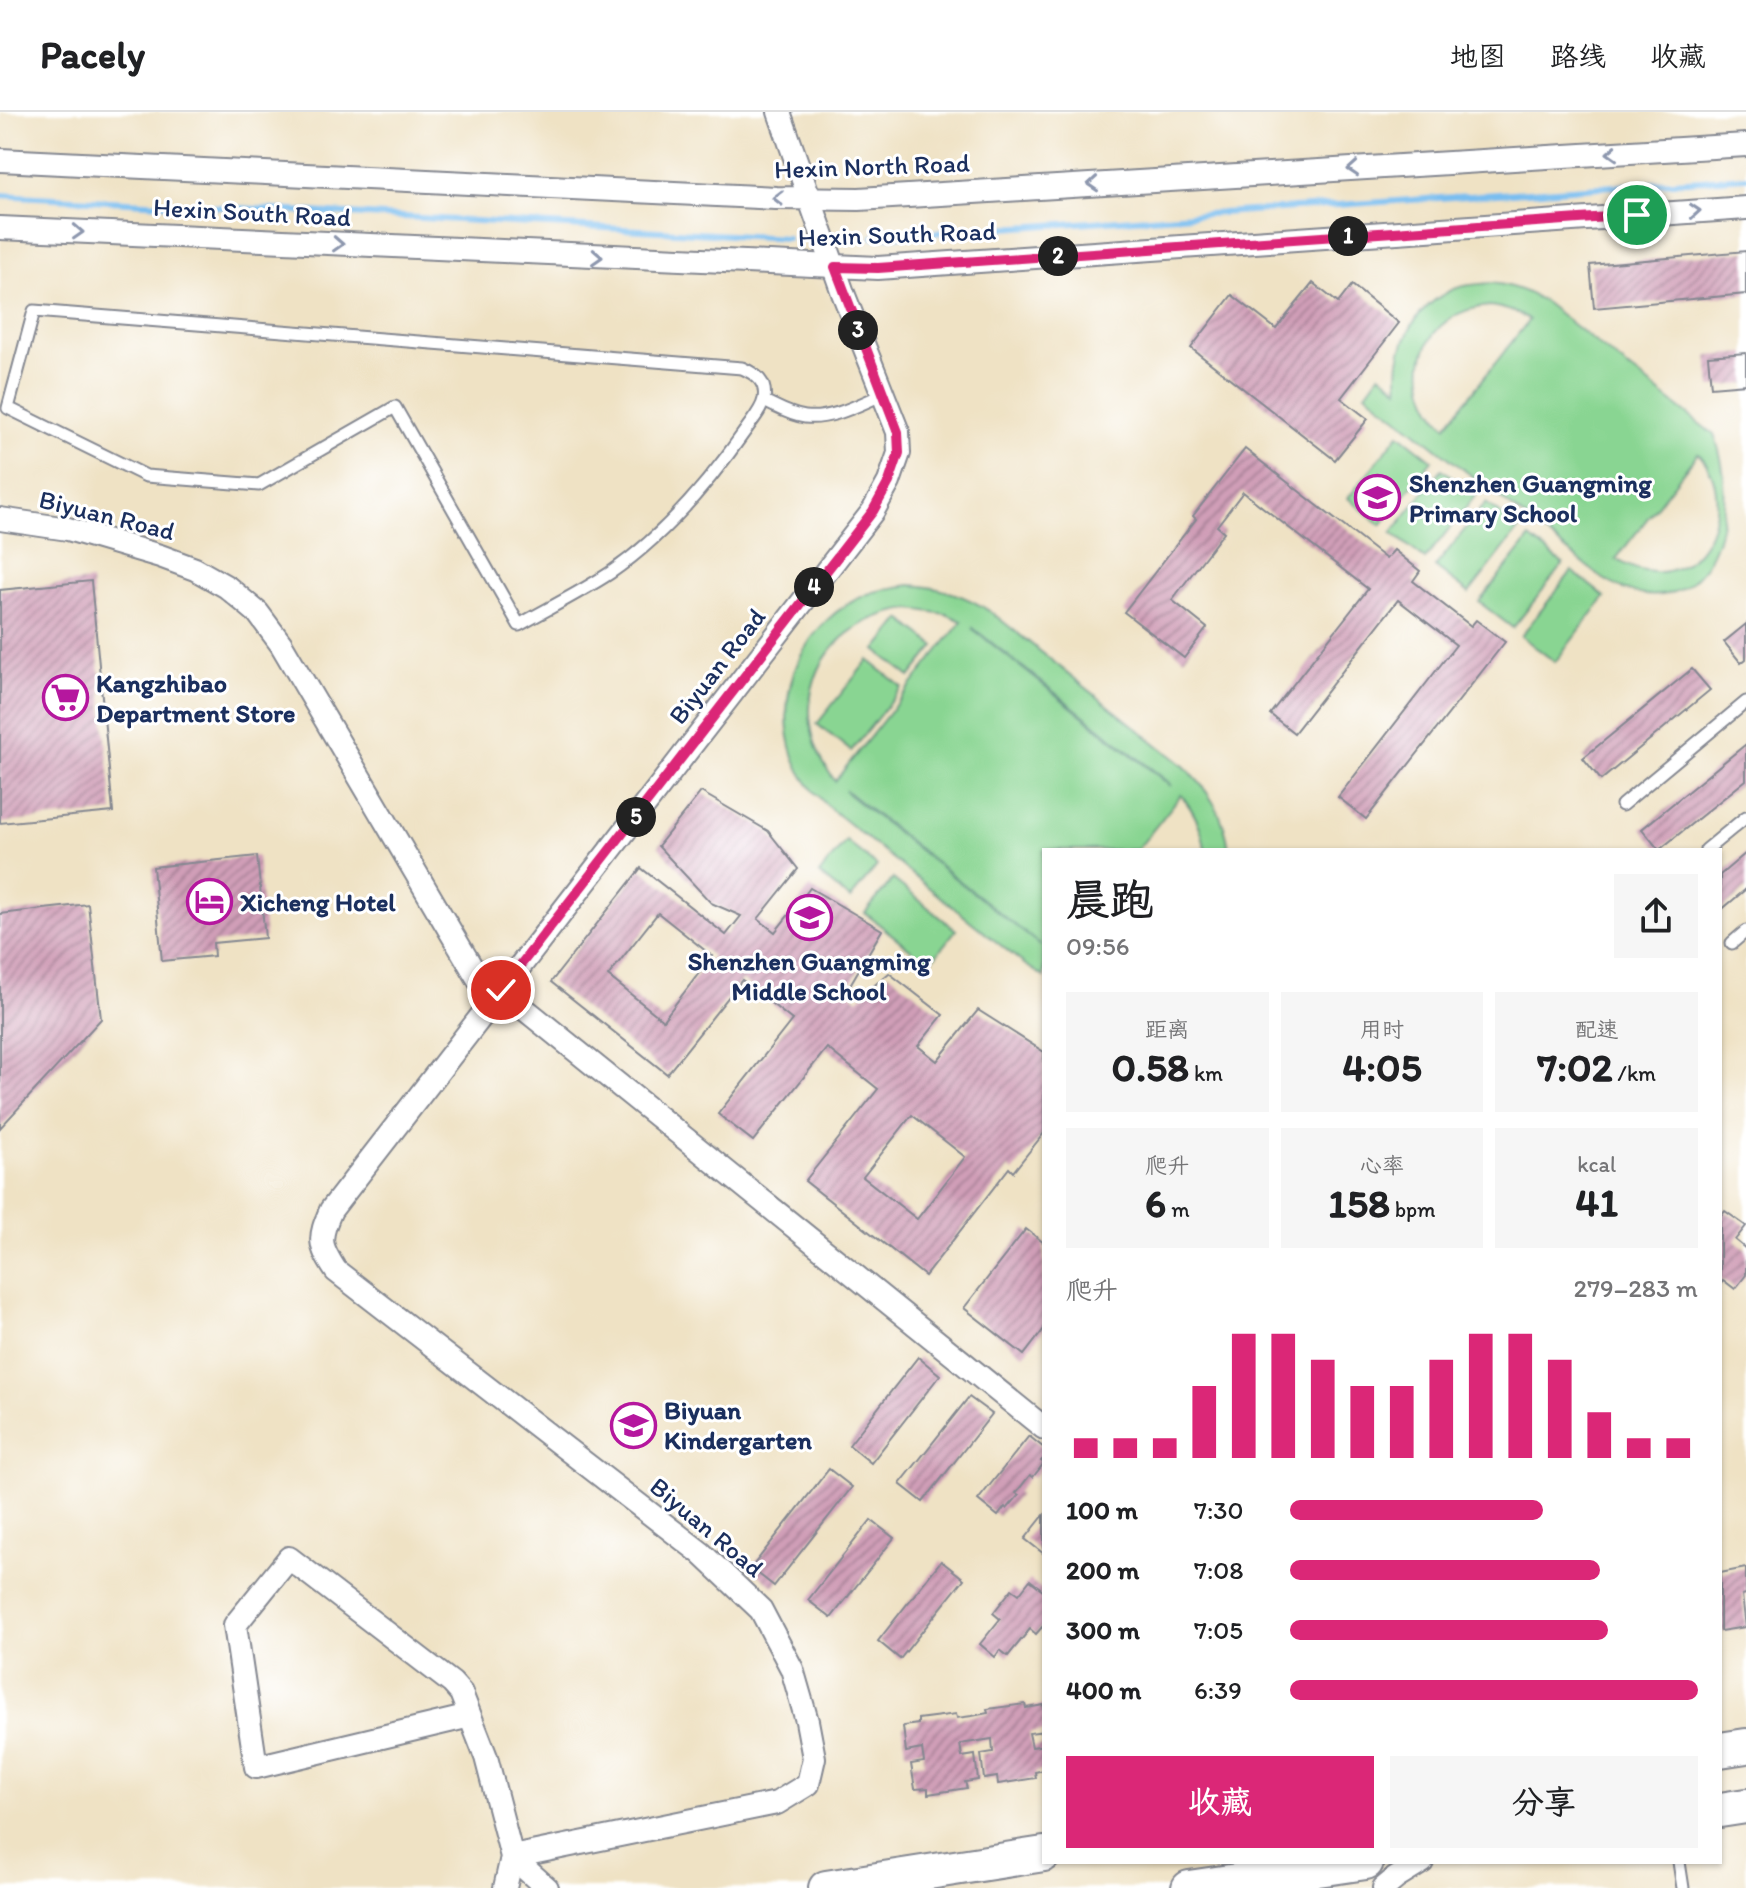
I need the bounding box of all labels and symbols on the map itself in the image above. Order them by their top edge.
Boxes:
one-way arrow [1605,144,1618,161]
street label: Hexin North Road [774,147,970,185]
one-way arrow [1346,160,1359,177]
one-way arrow [1086,176,1099,193]
pin [1603,181,1671,249]
one-way arrow [771,189,784,207]
street label: Hexin South Road [152,191,352,233]
one-way arrow [1689,203,1702,220]
street label: Hexin South Road [797,215,997,253]
pin: 1 [1328,216,1368,256]
one-way arrow [72,223,85,240]
one-way arrow [332,236,345,253]
pin: 2 [1038,236,1078,276]
one-way arrow [591,248,604,265]
pin: 3 [838,310,878,350]
place label: Shenzhen Guangming Primary School [1409,467,1652,529]
school or university icon: Shenzhen Guangming Primary School [1354,474,1402,522]
street label: Biyuan Road [36,483,178,547]
pin: 4 [794,567,834,607]
street label: Biyuan Road [662,601,772,731]
place label: Kangzhibao Department Store [96,667,295,729]
supermarket icon: Kangzhibao Department Store [41,674,89,722]
pin: 5 [616,797,656,837]
hotel icon: Xicheng Hotel [185,878,233,926]
place label: Xicheng Hotel [240,886,396,918]
school or university icon: Shenzhen Guangming Middle School [785,894,833,942]
place label: Shenzhen Guangming Middle School [688,945,931,1007]
pin [467,956,535,1024]
place label: Biyuan Kindergarten [664,1394,812,1456]
school or university icon: Biyuan Kindergarten [609,1401,657,1449]
street label: Biyuan Road [644,1470,770,1584]

